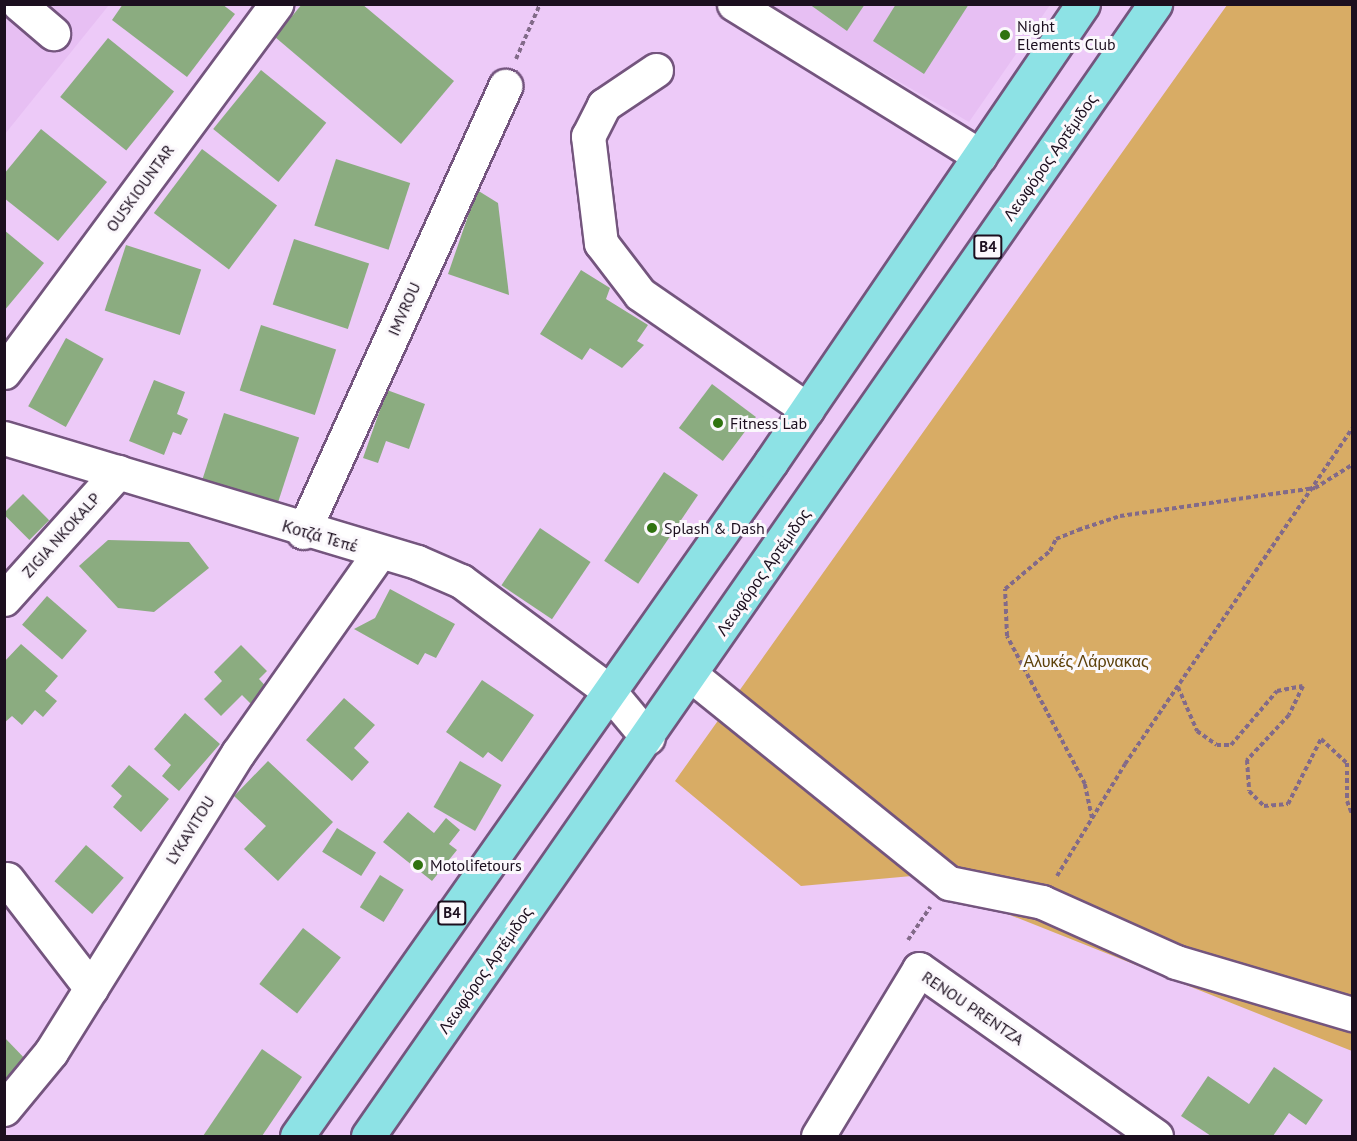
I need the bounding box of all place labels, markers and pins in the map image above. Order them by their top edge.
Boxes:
place label: Night Elements Club [1017,16,1116,54]
marker: Night Elements Club [998,28,1012,42]
place label: Fitness Lab [730,413,807,433]
marker: Fitness Lab [711,416,725,430]
place label: Splash & Dash [664,518,765,538]
marker: Splash & Dash [645,521,659,535]
place label: Motolifetours [430,855,522,875]
marker: Motolifetours [411,858,425,872]

